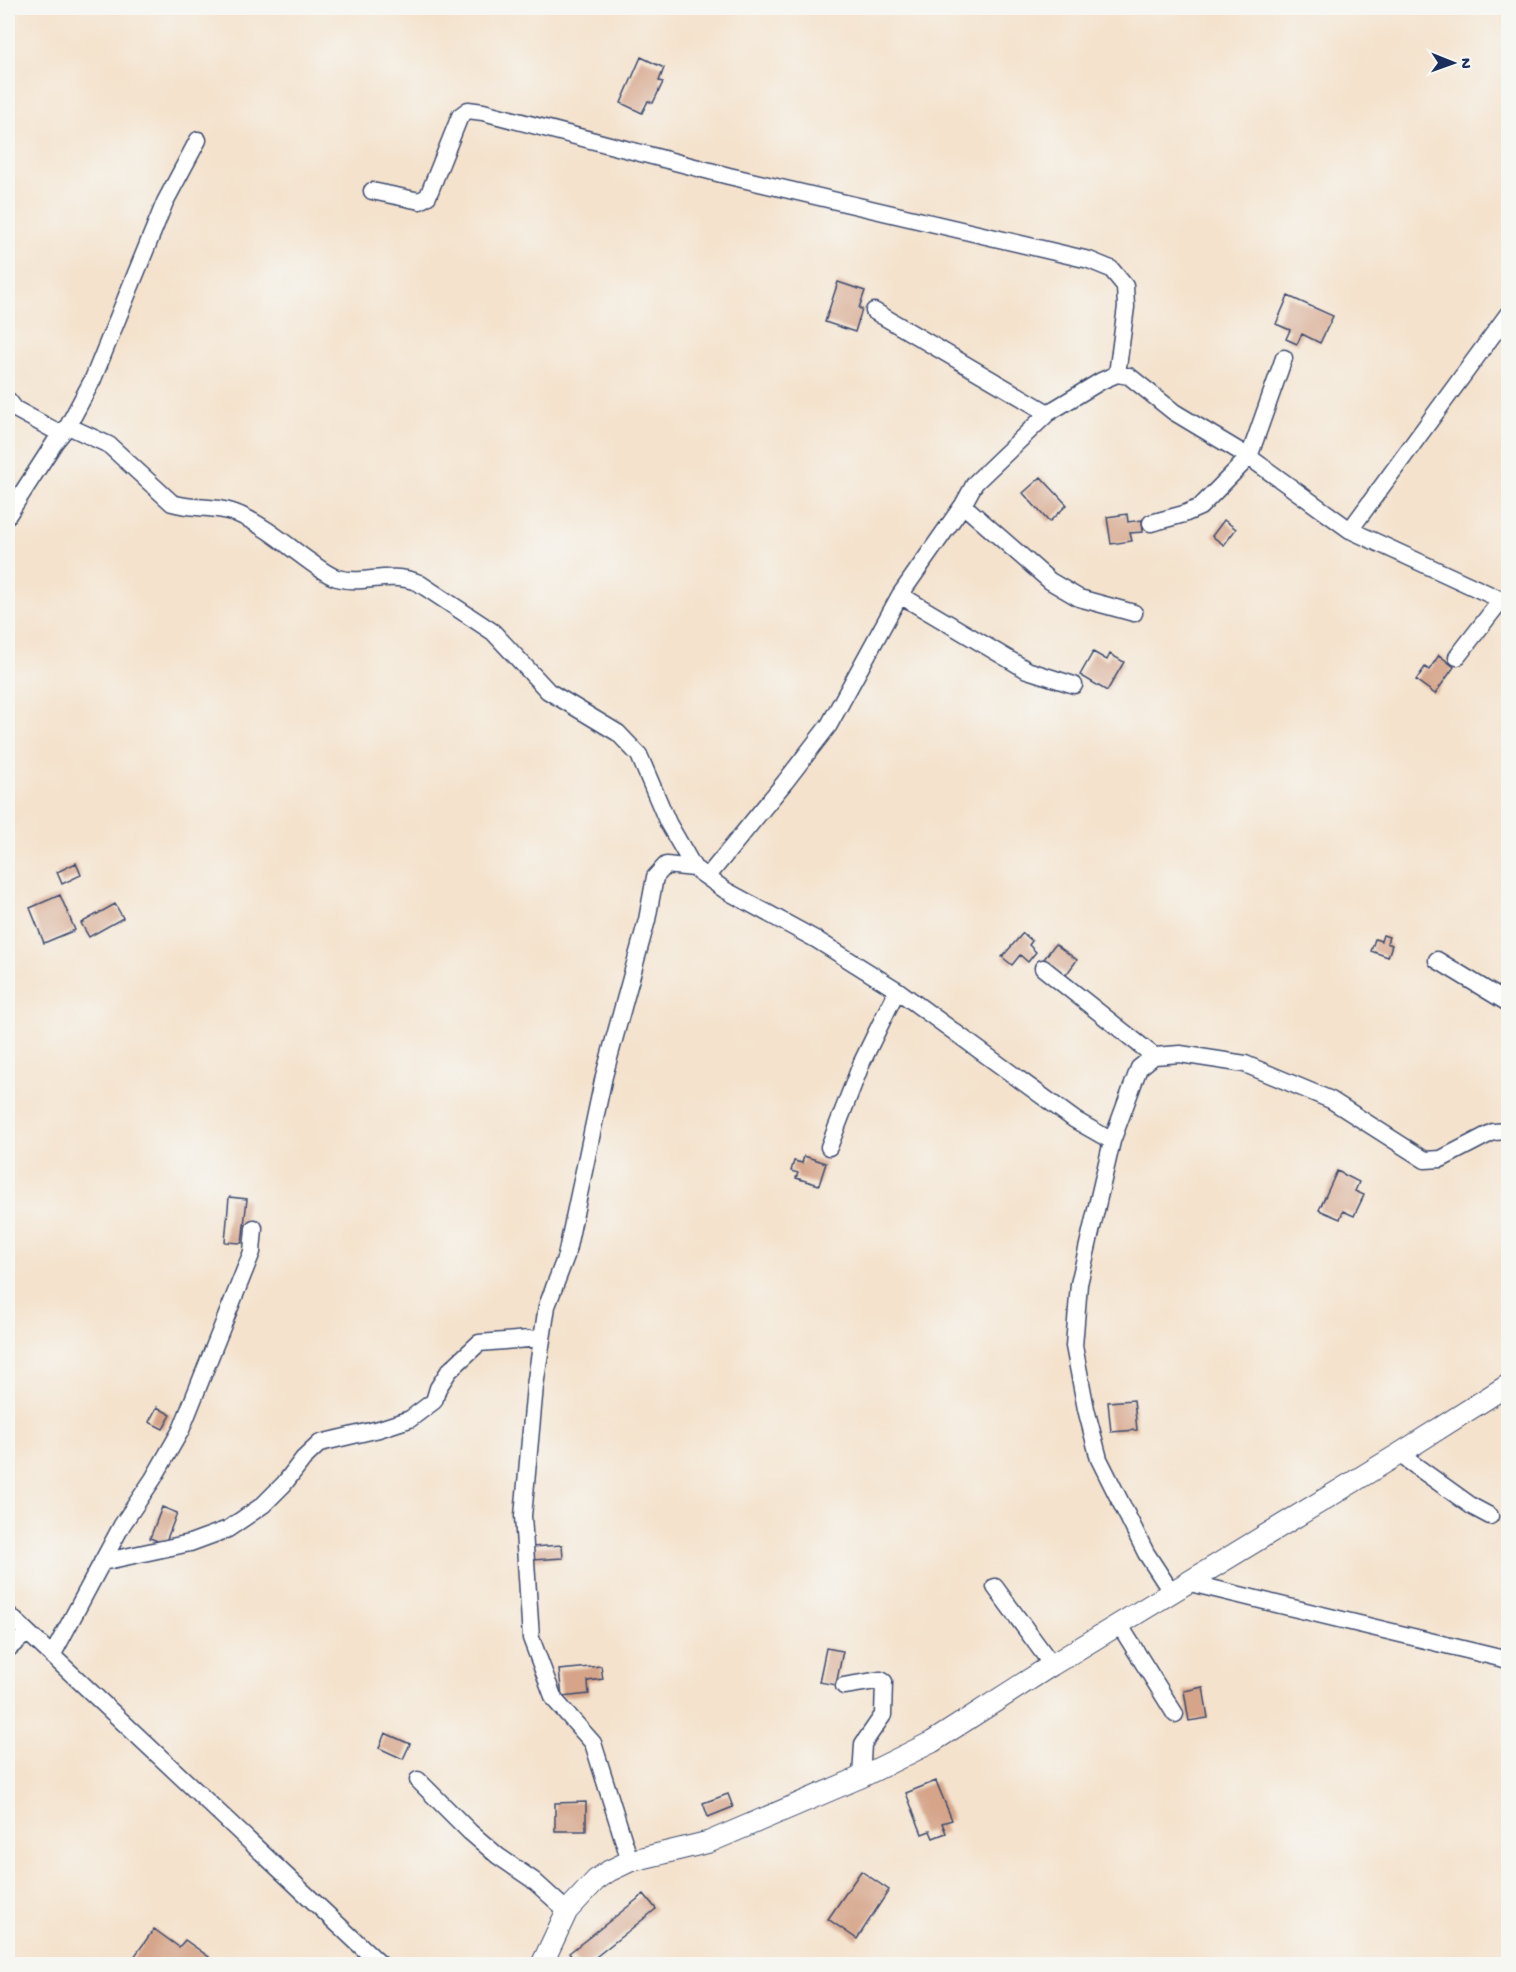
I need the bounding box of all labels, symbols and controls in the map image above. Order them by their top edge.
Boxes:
north arrow [1423,33,1483,93]
text: N [1455,58,1474,69]

